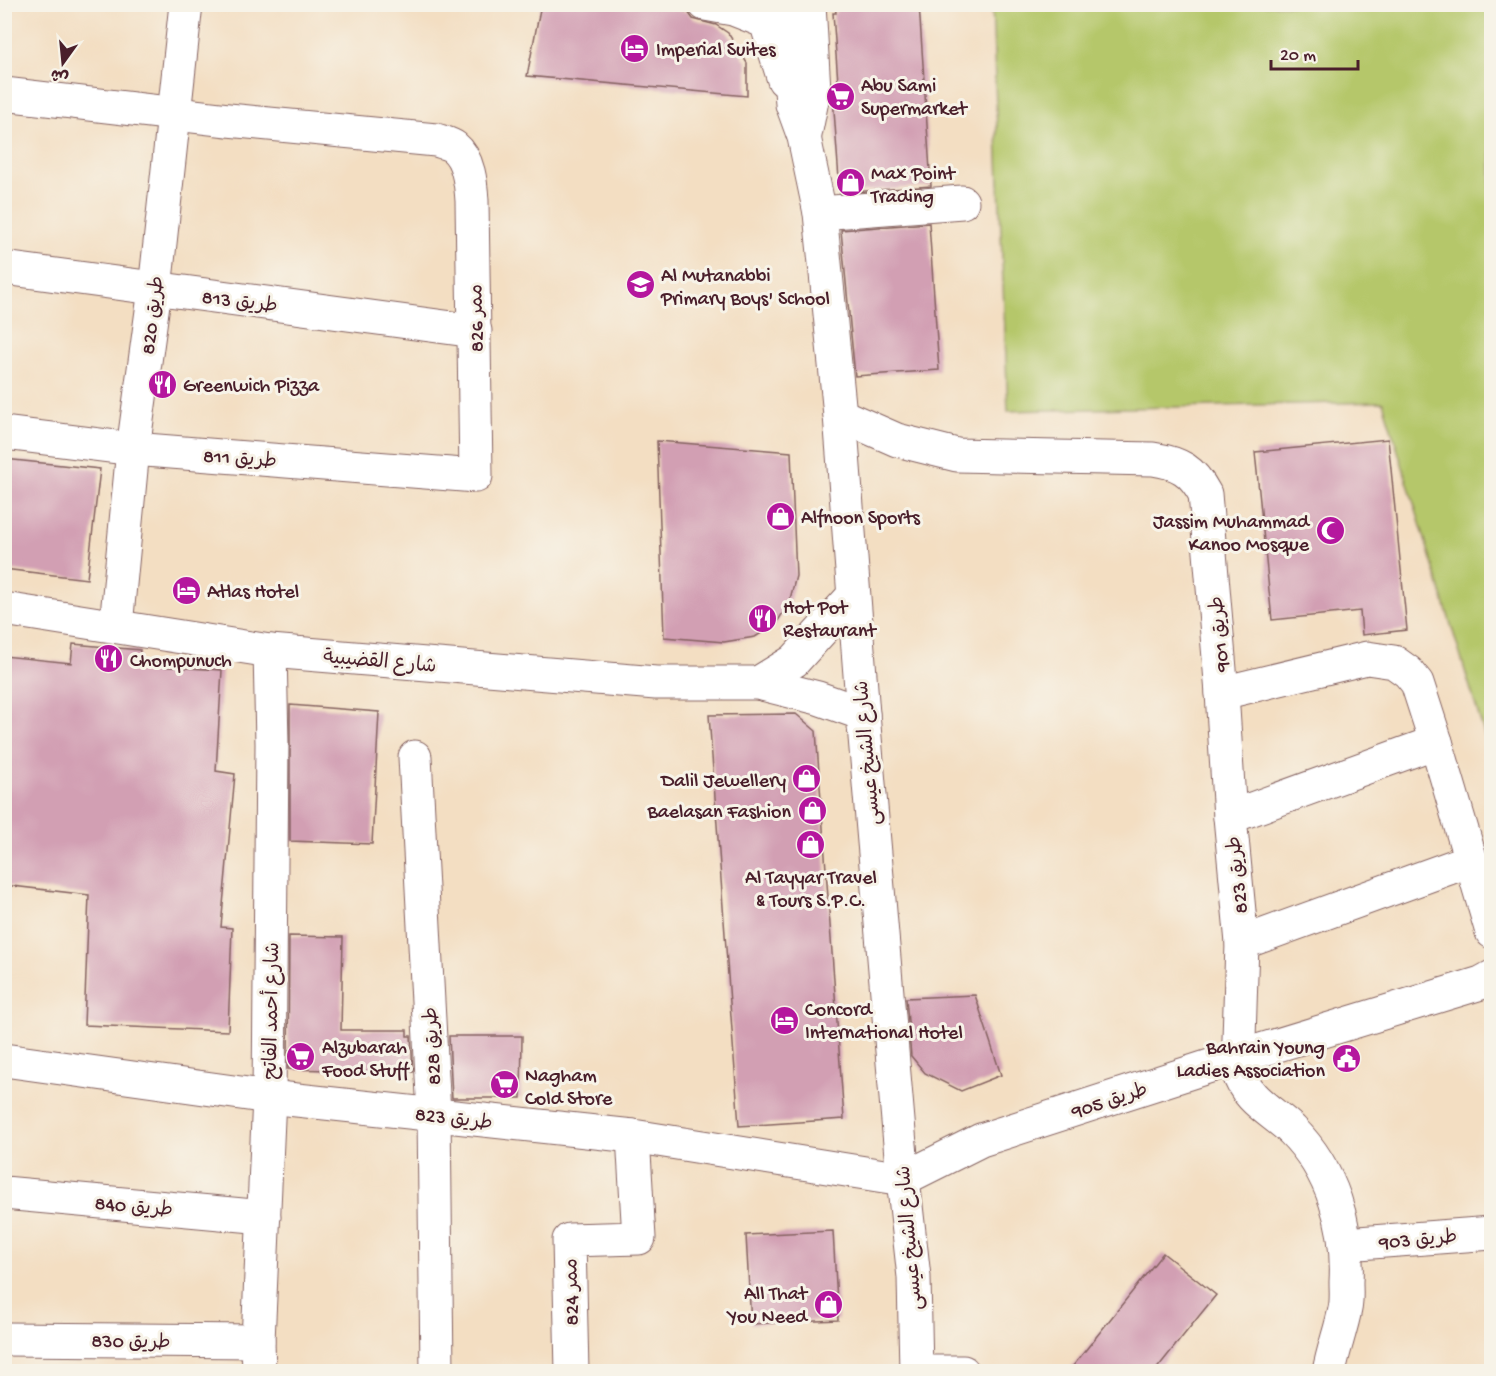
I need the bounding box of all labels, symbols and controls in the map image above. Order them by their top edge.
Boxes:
hotel icon: Imperial Suites [619,32,651,64]
north arrow [33,33,93,93]
scale bar [1271,33,1358,71]
place label: Imperial Suites [656,40,776,63]
text: 20 m [1280,46,1316,67]
text: ش [49,63,71,86]
place label: Abu Sami Supermarket [861,76,969,122]
supermarket icon: Abu Sami Supermarket [824,80,856,112]
place label: Max Point Trading [870,164,956,210]
shop icon: Max Point Trading [834,167,866,199]
place label: Al Mutanabbi Primary Boys' School [660,266,830,312]
school or university icon: Al Mutanabbi Primary Boys' School [624,269,656,301]
street label: طريق 820 [137,275,171,356]
street label: ممر 826 [466,284,491,352]
street label: طريق 813 [200,286,279,320]
restaurant icon: Greenwich Pizza [146,368,178,400]
place label: Greenwich Pizza [183,376,320,399]
street label: طريق 811 [202,445,277,475]
shop icon: Alfnoon Sports [764,500,796,532]
place label: Alfnoon Sports [801,508,921,531]
place label: Jassim Muhammad Kanoo Mosque [1153,512,1311,558]
mosque icon: Jassim Muhammad Kanoo Mosque [1314,515,1346,547]
hotel icon: Atlas Hotel [170,574,202,606]
place label: Atlas Hotel [207,582,299,605]
street label: طريق 901 [1206,595,1236,674]
place label: Hot Pot Restaurant [783,598,878,644]
restaurant icon: Hot Pot Restaurant [746,602,778,634]
restaurant icon: Chompunuch [93,643,125,675]
street label: شارع القضيبية [322,646,437,680]
place label: Chompunuch [130,651,232,674]
street label: شارع الشيخ عيسى [851,679,887,826]
shop icon: Dalil Jewellery [791,763,823,795]
place label: Dalil Jewellery [659,771,786,794]
shop icon: Baelasan Fashion [796,794,828,826]
place label: Baelasan Fashion [646,802,791,825]
shop icon: Al Tayyar Travel & Tours S.P.C. [795,829,827,861]
street label: طريق 823 [1223,835,1255,915]
place label: Al Tayyar Travel & Tours S.P.C. [745,868,877,914]
street label: شارع أحمد الفاتح [258,942,286,1080]
place label: Concord International Hotel [805,1000,963,1046]
hotel icon: Concord International Hotel [768,1004,800,1036]
street label: طريق 828 [420,1006,448,1086]
place label: Alzubarah Food Stuff [321,1038,410,1084]
place label: Bahrain Young Ladies Association [1177,1038,1325,1084]
supermarket icon: Alzubarah Food Stuff [285,1041,317,1073]
public building icon: Bahrain Young Ladies Association [1330,1042,1362,1074]
place label: Nagham Cold Store [525,1066,613,1112]
supermarket icon: Nagham Cold Store [488,1069,520,1101]
street label: طريق 905 [1068,1078,1151,1126]
street label: طريق 823 [414,1103,494,1137]
street label: شارع الشيخ عيسى [893,1164,929,1311]
street label: طريق 840 [94,1193,174,1223]
street label: طريق 903 [1377,1226,1458,1256]
street label: ممر 824 [561,1258,586,1326]
place label: All That You Need [726,1284,809,1330]
shop icon: All That You Need [812,1288,844,1320]
street label: طريق 830 [91,1330,171,1356]

